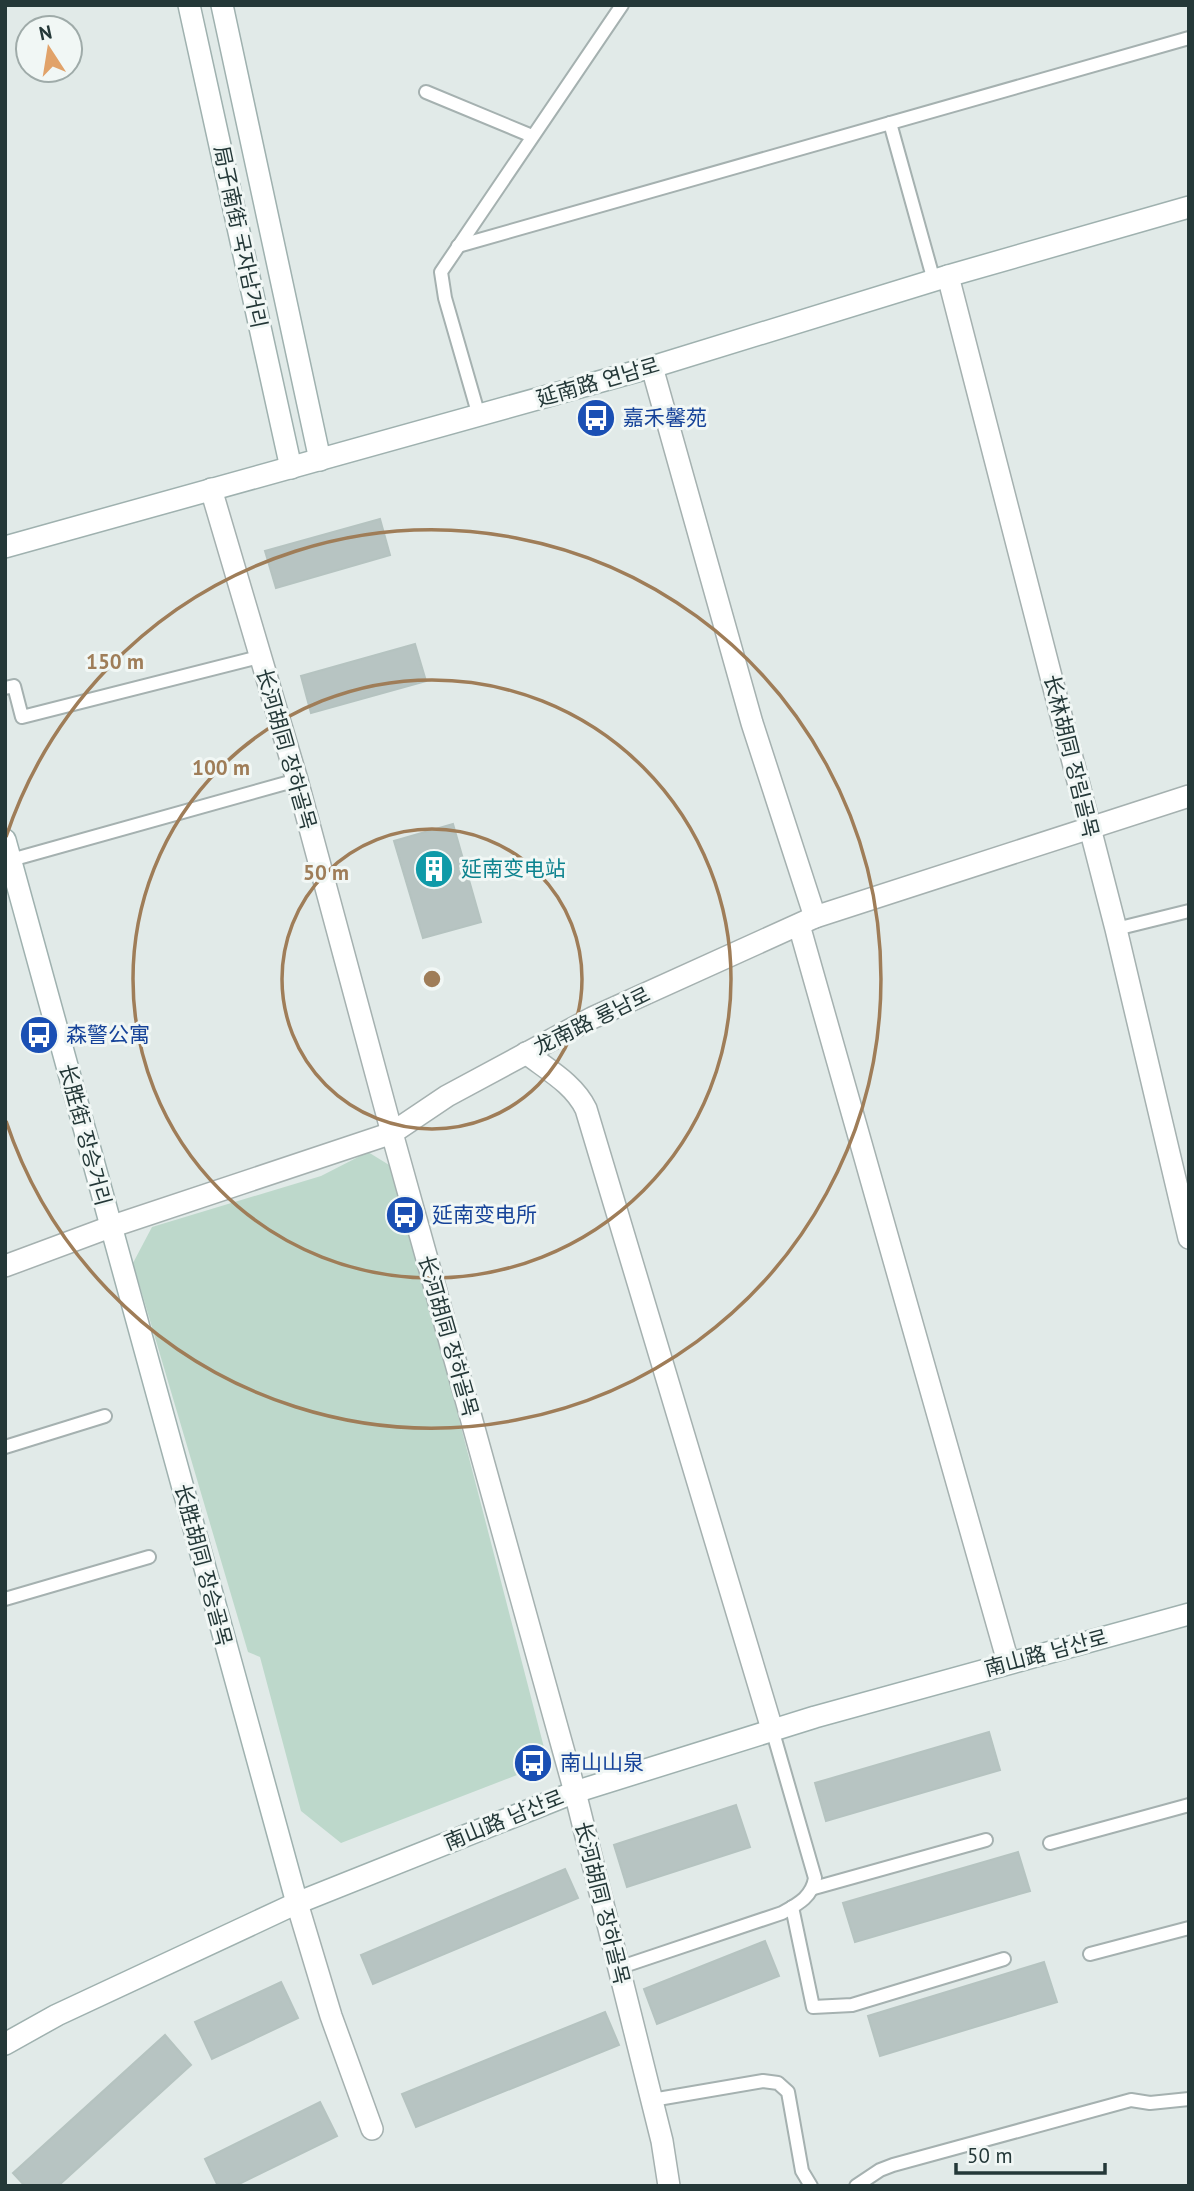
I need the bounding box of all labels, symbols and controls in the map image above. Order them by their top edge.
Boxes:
north arrow [14,14,84,84]
text: N [37,19,54,45]
street label: 局子南街 국자남거리 [208,143,273,331]
street label: 延南路 연남로 [533,351,662,412]
bus stop icon: 嘉禾馨苑 [575,397,617,439]
place label: 嘉禾馨苑 [623,404,707,431]
text: 150 m [86,648,144,675]
street label: 长河胡同 장하골목 [251,665,322,833]
street label: 长林胡同 장림골목 [1038,672,1105,840]
text: 100 m [192,754,250,781]
building icon: 延南变电站 [413,848,455,890]
place label: 延南变电站 [461,855,566,882]
text: 50 m [303,859,349,886]
centre of rings [420,967,444,991]
street label: 龙南路 룡남로 [529,981,655,1060]
bus stop icon: 森警公寓 [18,1014,60,1056]
place label: 森警公寓 [66,1021,150,1048]
street label: 长胜街 장승거리 [54,1061,117,1209]
bus stop icon: 延南变电所 [384,1194,426,1236]
place label: 延南变电所 [432,1201,537,1228]
street label: 长河胡同 장하골목 [413,1252,484,1420]
street label: 长胜胡同 장승골목 [169,1481,238,1649]
street label: 南山路 남산로 [981,1623,1110,1682]
bus stop icon: 南山山泉 [512,1742,554,1784]
place label: 南山山泉 [560,1749,644,1776]
street label: 南山路 남산로 [440,1783,568,1856]
street label: 长河胡同 장하골목 [569,1819,636,1987]
scale bar [956,2132,1105,2176]
text: 50 m [967,2142,1013,2169]

